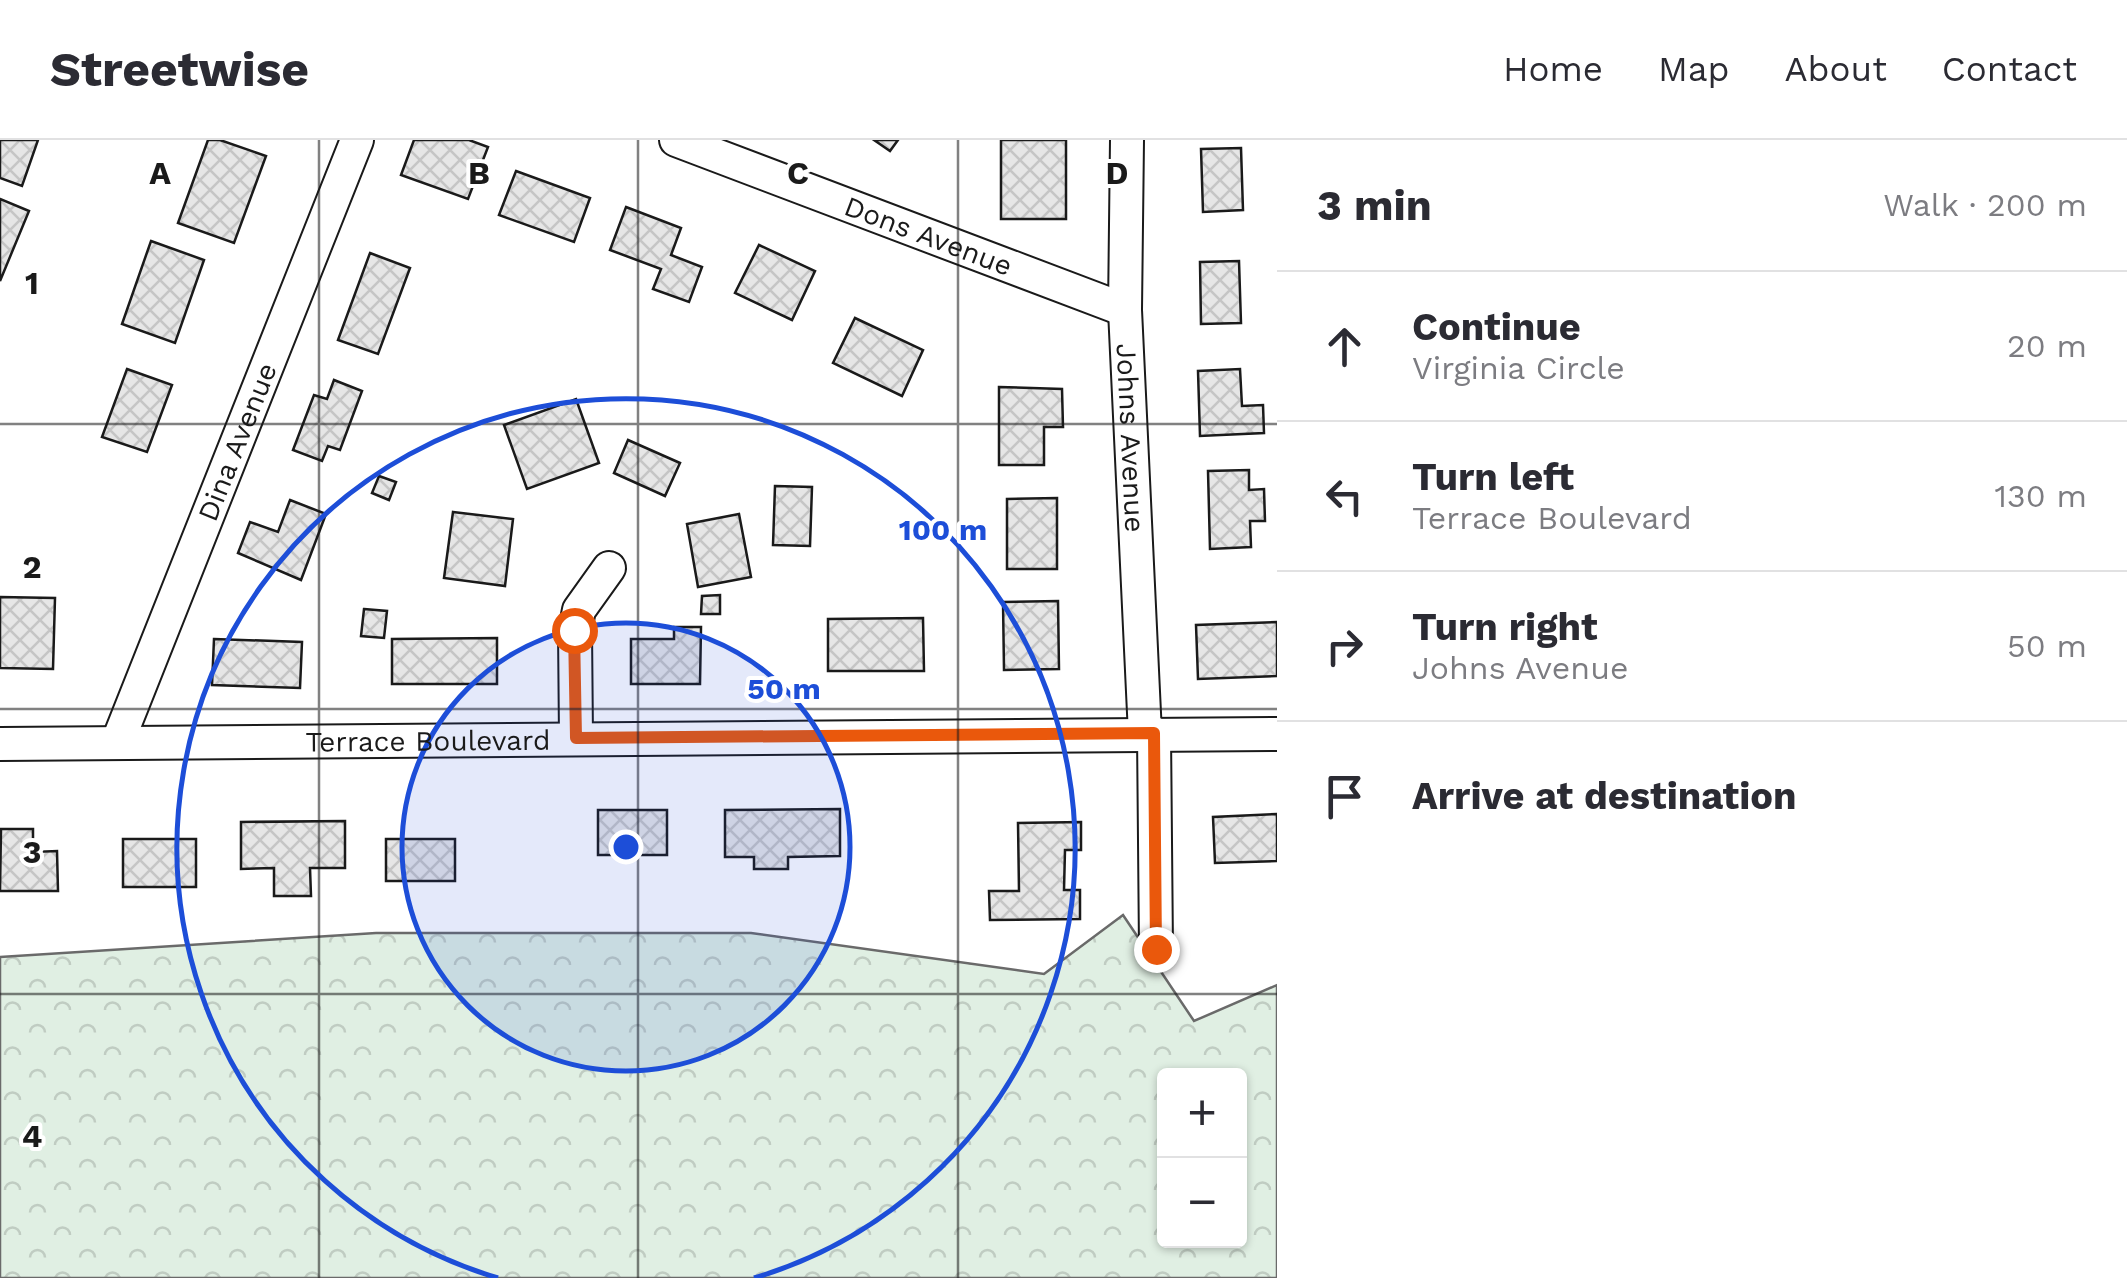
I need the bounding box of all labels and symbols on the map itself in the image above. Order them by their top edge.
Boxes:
text: A [149,154,171,192]
text: B [468,154,490,192]
text: C [787,154,809,192]
text: D [1106,154,1128,192]
street label: Dons Avenue [840,189,1017,283]
text: 1 [25,264,39,302]
street label: Johns Avenue [1110,343,1151,533]
street label: Dina Avenue [191,358,284,526]
text: 100 m [899,512,987,547]
text: 2 [22,548,42,586]
route start [552,608,598,654]
text: 50 m [747,671,821,706]
street label: Terrace Boulevard [305,724,551,759]
centre of rings [608,829,644,865]
text: 3 [23,833,41,871]
route end [1134,927,1180,973]
text: 4 [22,1117,42,1155]

